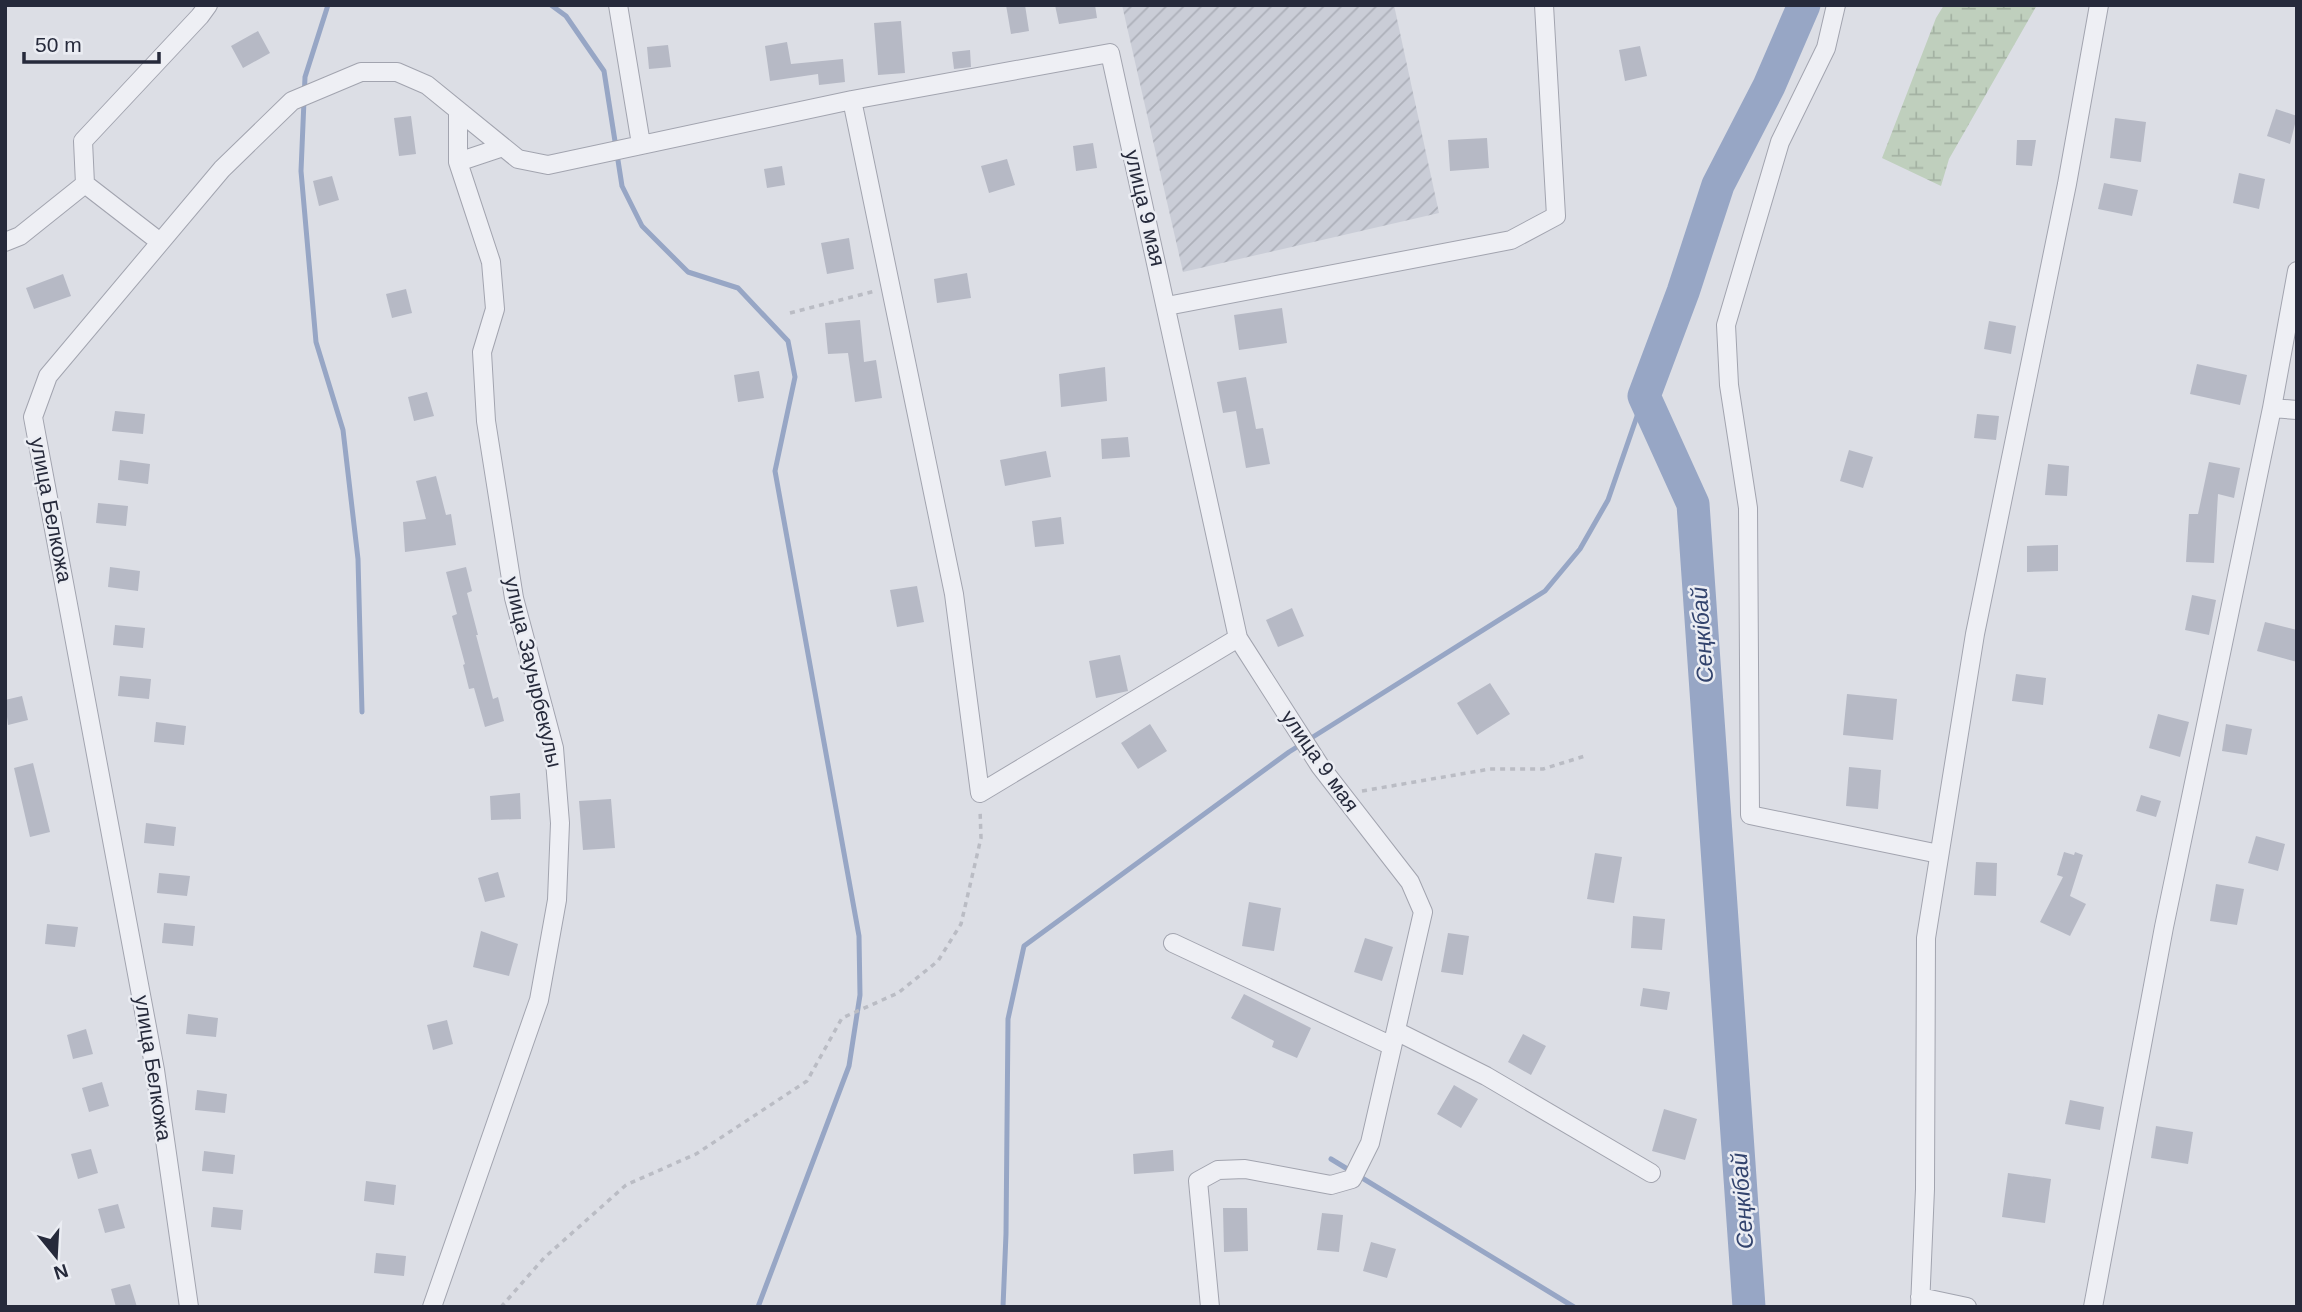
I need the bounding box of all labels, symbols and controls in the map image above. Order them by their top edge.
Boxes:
scale bar [24,21,159,65]
text: 50 m [35,33,82,56]
street label: улица 9 мая [1121,148,1170,268]
street label: улица Белкожа [26,435,77,585]
street label: улица Зауырбекулы [500,574,567,770]
water label: Сеңкібай [1686,586,1718,684]
street label: улица 9 мая [1277,706,1364,816]
street label: улица Белкожа [131,993,176,1143]
water label: Сеңкібай [1726,1152,1758,1250]
north arrow [21,1221,91,1291]
text: N [51,1260,71,1284]

